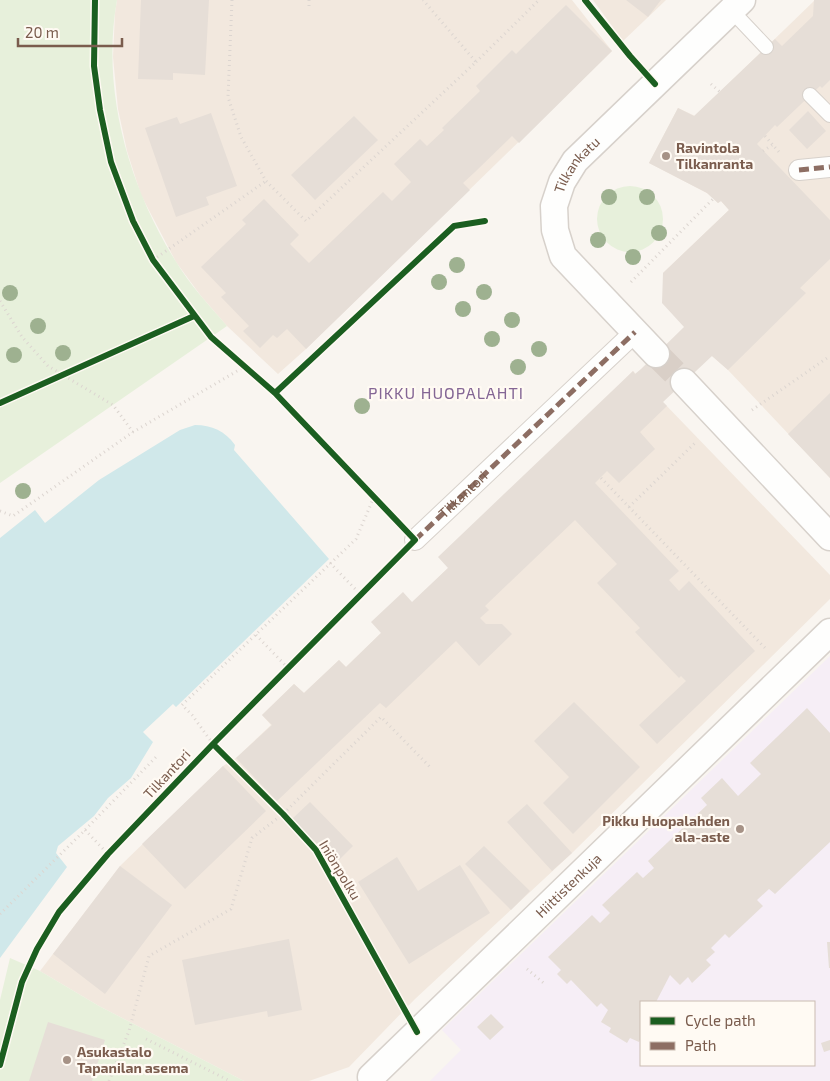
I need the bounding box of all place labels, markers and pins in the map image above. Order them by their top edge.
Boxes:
place label: Ravintola Tilkanranta [676,139,753,172]
marker: Ravintola Tilkanranta [660,150,672,162]
place label: Pikku Huopalahden ala-aste [602,812,730,845]
marker: Pikku Huopalahden ala-aste [734,823,746,835]
place label: Asukastalo Tapanilan asema [77,1043,188,1076]
marker: Asukastalo Tapanilan asema [61,1054,73,1066]

